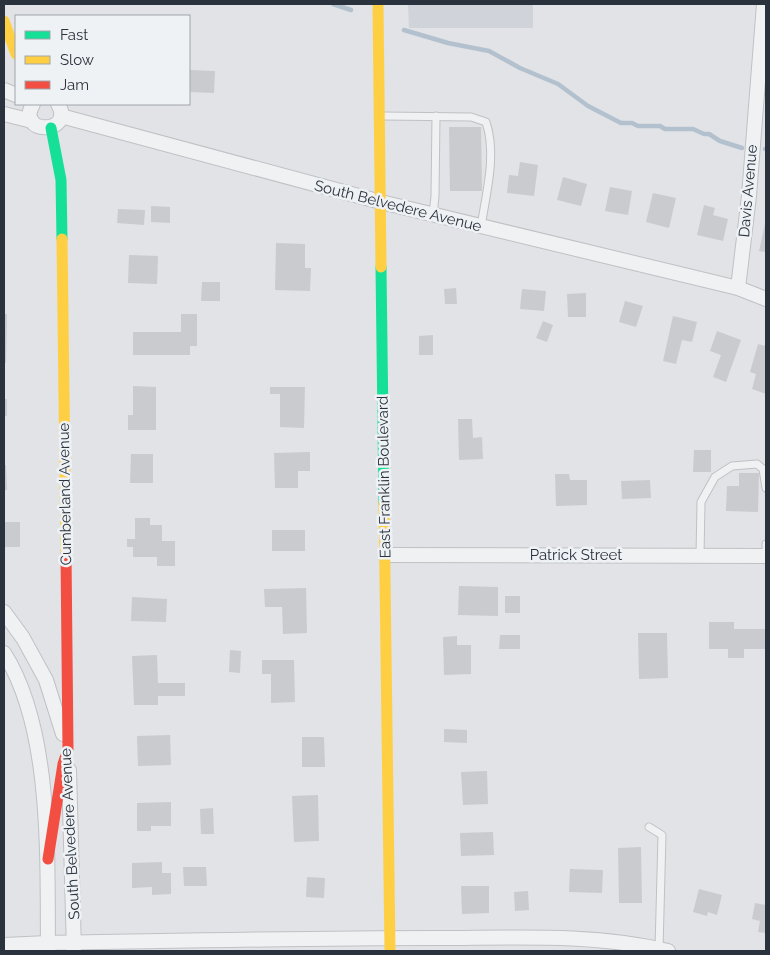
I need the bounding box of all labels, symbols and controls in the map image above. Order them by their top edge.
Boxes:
legend [15,15,190,105]
text: Fast [60,26,88,44]
text: Slow [60,51,94,69]
text: Jam [60,76,89,94]
street label: Davis Avenue [735,144,761,238]
street label: South Belvedere Avenue [313,177,484,236]
street label: East Franklin Boulevard [374,396,394,558]
street label: Cumberland Avenue [55,422,75,565]
street label: Patrick Street [530,546,622,564]
street label: South Belvedere Avenue [57,748,83,920]

